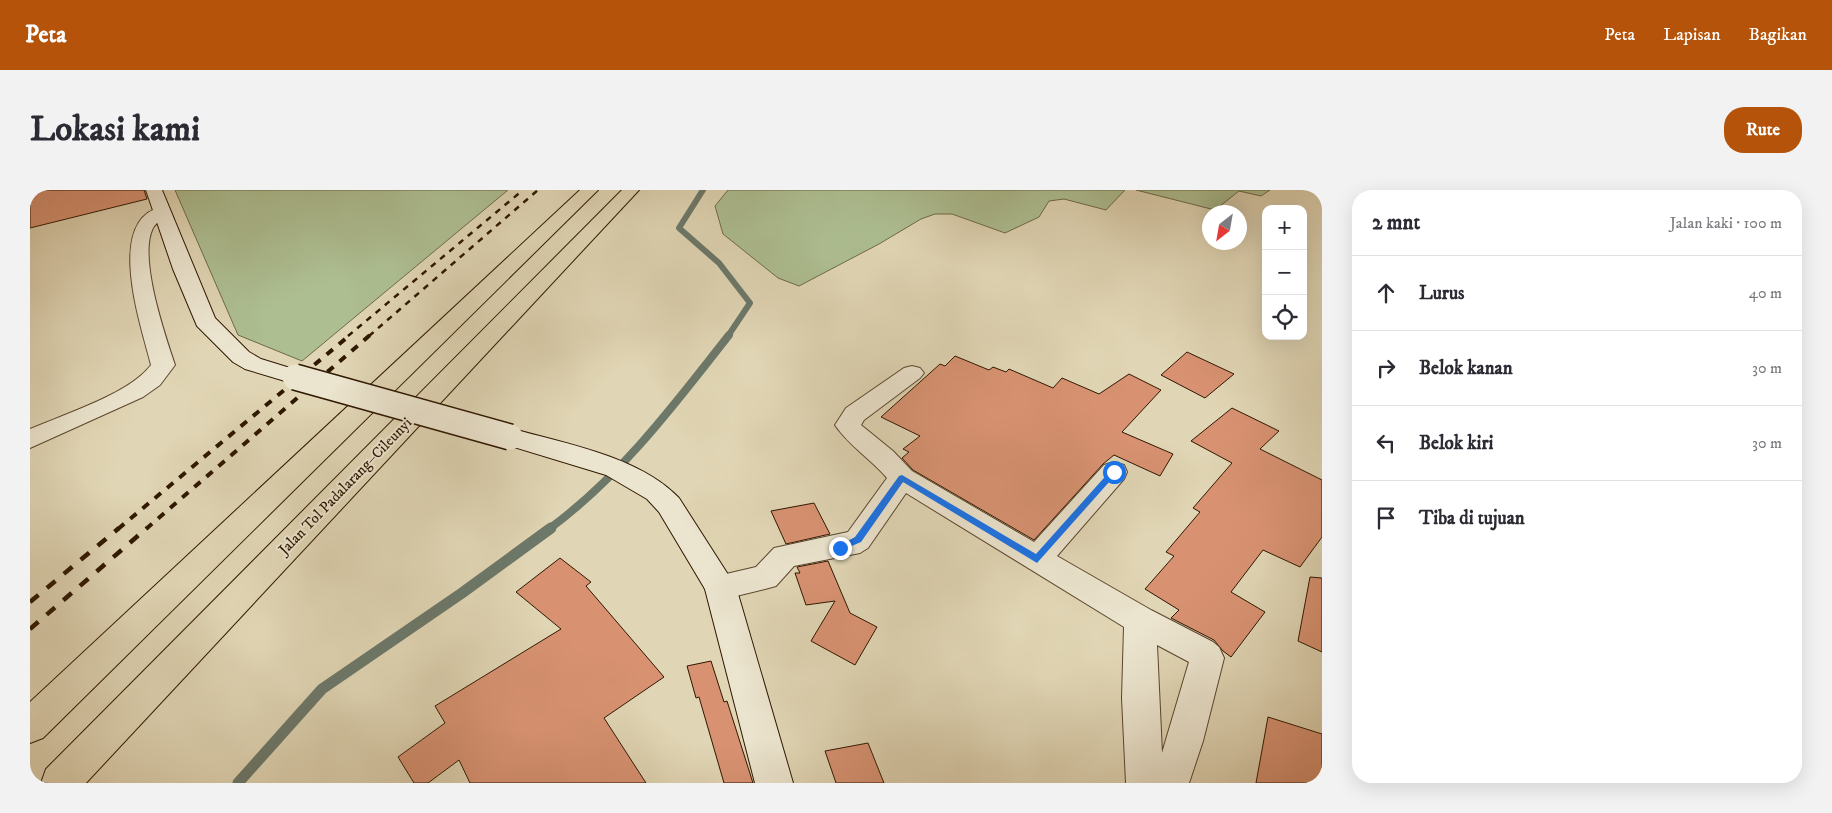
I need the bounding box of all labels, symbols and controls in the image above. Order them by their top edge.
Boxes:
text: Peta [25,20,66,50]
text: Peta [1604,24,1635,46]
text: Lapisan [1663,24,1721,46]
text: Bagikan [1749,24,1807,46]
button: Rute [1724,107,1802,153]
text: Lokasi kami [30,108,200,152]
north arrow [1202,205,1247,250]
map controls [1262,205,1307,340]
button: + [1262,205,1307,250]
text: 2 mnt [1372,210,1420,236]
text: Jalan kaki · 100 m [1670,213,1782,233]
button: − [1262,250,1307,295]
icon: ahead [1372,279,1400,307]
text: Lurus [1419,282,1464,305]
text: 40 m [1749,283,1782,303]
button: locate [1262,295,1307,340]
icon: right [1372,354,1400,382]
text: Belok kanan [1419,357,1513,380]
text: 30 m [1752,358,1782,378]
street label: Jalan Tol Padalarang–Cileunyi [273,414,416,561]
icon: left [1372,429,1400,457]
text: Belok kiri [1419,432,1493,455]
text: 30 m [1752,433,1782,453]
route start [1103,461,1126,484]
icon: arrive [1372,504,1400,532]
text: Tiba di tujuan [1419,507,1525,530]
route end [829,537,852,560]

